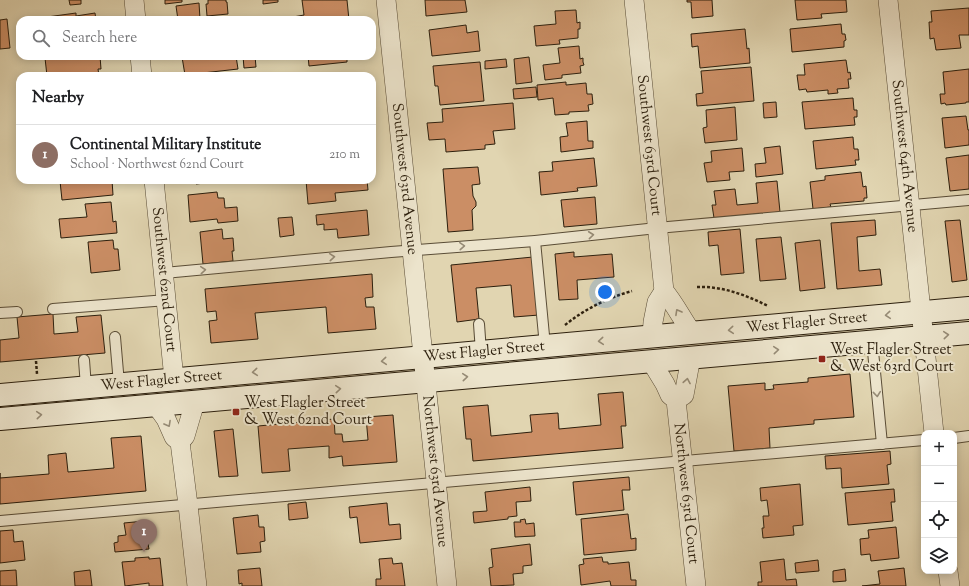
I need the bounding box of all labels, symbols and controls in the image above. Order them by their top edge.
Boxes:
search box [16,16,376,60]
icon: search [30,27,52,49]
text: Search here [62,28,137,49]
street label: Southwest 63rd Court [631,74,667,217]
street label: Southwest 64th Avenue [886,79,923,234]
text: Nearby [32,86,84,110]
street label: Southwest 63rd Avenue [386,102,423,256]
text: Continental Military Institute [70,135,261,156]
text: 1 [43,146,47,164]
text: 210 m [329,146,360,164]
text: School · Northwest 62nd Court [70,156,244,174]
street label: Southwest 62nd Court [146,206,182,353]
one-way arrow [588,231,594,240]
one-way arrow [459,242,465,251]
one-way arrow [329,253,335,262]
one-way arrow [200,265,206,274]
your location [595,282,615,302]
street label: West Flagler Street [745,307,868,338]
one-way arrow [675,309,683,316]
one-way arrow [885,311,891,320]
one-way arrow [728,325,734,334]
one-way arrow [943,330,949,339]
street label: West Flagler Street [423,336,546,367]
one-way arrow [598,337,605,346]
place label: West Flagler Street & West 63rd Court [830,340,954,378]
one-way arrow [773,345,779,354]
marker: West Flagler Street & West 63rd Court [817,354,827,364]
one-way arrow [381,356,387,365]
street label: West Flagler Street [100,365,223,396]
one-way arrow [252,368,258,377]
one-way arrow [462,373,468,382]
one-way arrow [682,377,690,384]
one-way arrow [335,385,341,394]
one-way arrow [873,391,882,397]
place label: West Flagler Street & West 62nd Court [244,393,372,431]
street label: Northwest 63rd Avenue [417,395,453,548]
marker: West Flagler Street & West 62nd Court [231,407,241,417]
one-way arrow [36,411,42,420]
one-way arrow [164,420,171,427]
street label: Northwest 63rd Court [668,422,704,565]
map controls [921,430,957,574]
button: + [921,430,957,466]
button: − [921,466,957,502]
button: locate [921,502,957,538]
pin: 1 [131,519,157,552]
button: layers [921,538,957,574]

